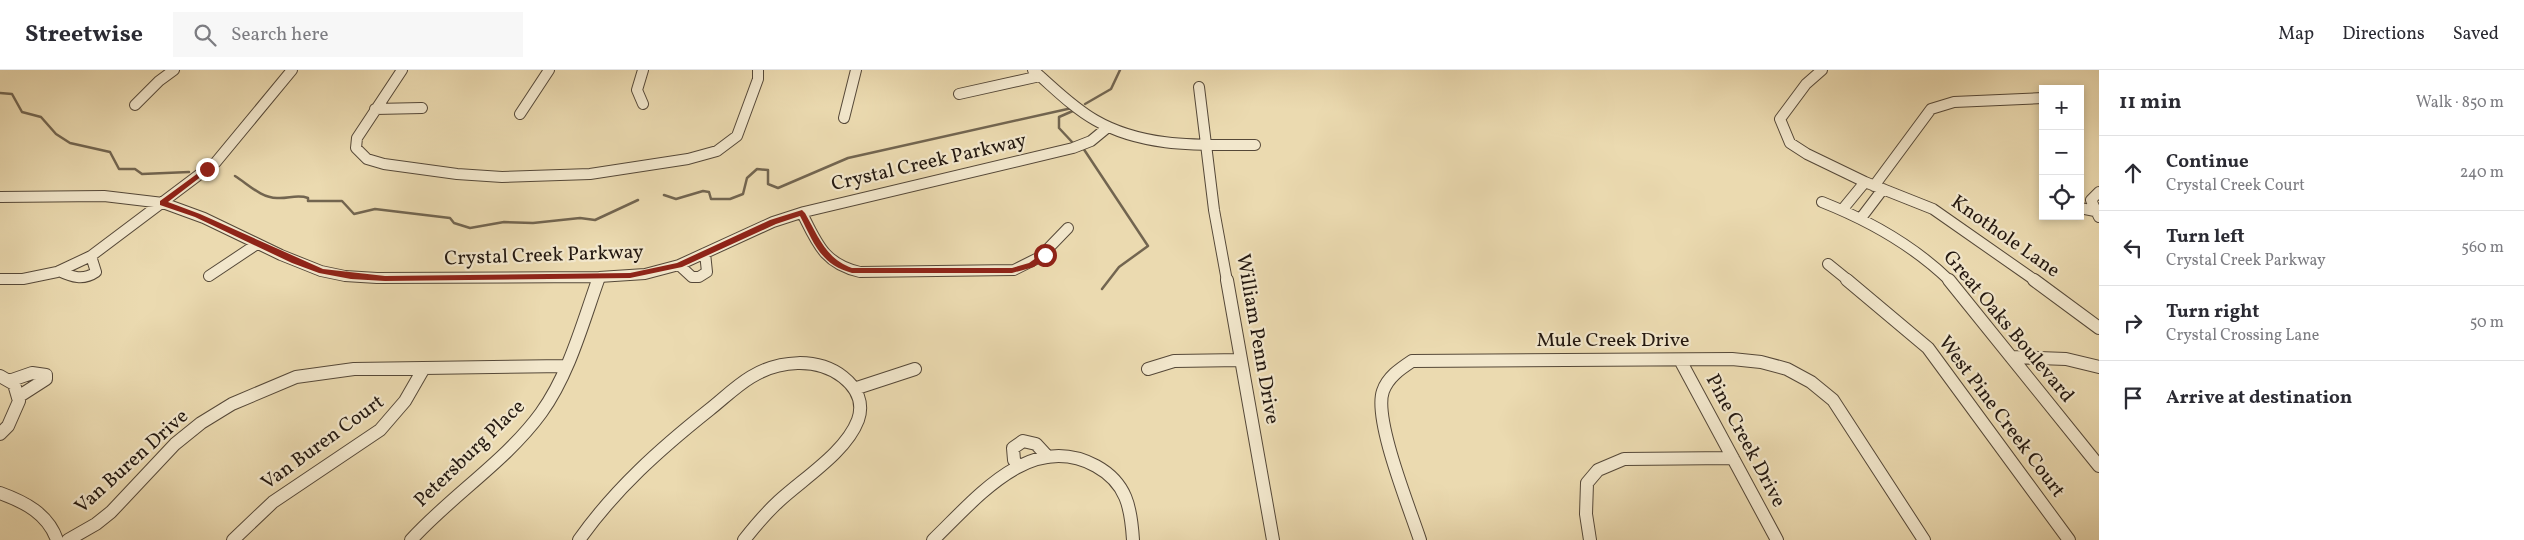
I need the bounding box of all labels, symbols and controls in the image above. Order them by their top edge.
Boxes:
search box [173,12,523,57]
text: Streetwise [25,18,143,52]
icon: search [191,21,219,49]
text: Search here [231,22,328,48]
text: Map [2278,22,2314,47]
text: Directions [2342,22,2425,47]
text: Saved [2453,22,2499,47]
map controls [2039,85,2084,220]
button: + [2039,85,2084,130]
text: 11 min [2119,88,2182,117]
text: Walk · 850 m [2416,92,2504,114]
street label: Crystal Creek Parkway [829,127,1030,199]
button: − [2039,130,2084,175]
text: Continue [2166,149,2249,175]
route end [196,158,219,181]
icon: ahead [2119,159,2147,187]
text: 240 m [2460,162,2504,184]
button: locate [2039,175,2084,220]
text: Crystal Creek Court [2166,175,2305,197]
street label: Knothole Lane [1945,189,2065,285]
text: Turn left [2166,224,2245,250]
icon: left [2119,234,2147,262]
text: 560 m [2461,237,2504,259]
street label: Crystal Creek Parkway [444,239,644,273]
route start [1034,244,1057,267]
street label: Great Oaks Boulevard [1936,245,2080,409]
text: Crystal Creek Parkway [2166,250,2326,272]
street label: William Penn Drive [1228,252,1286,426]
text: Turn right [2166,299,2259,325]
icon: right [2119,309,2147,337]
text: 50 m [2470,312,2504,334]
text: Crystal Crossing Lane [2166,325,2319,347]
street label: Mule Creek Drive [1536,327,1690,355]
street label: West Pine Creek Court [1931,330,2071,504]
street label: Pine Creek Drive [1698,369,1792,513]
icon: arrive [2119,384,2147,412]
text: Arrive at destination [2166,385,2352,411]
street label: Van Buren Court [256,389,390,497]
street label: Petersburg Place [408,394,532,514]
street label: Van Buren Drive [69,403,195,521]

